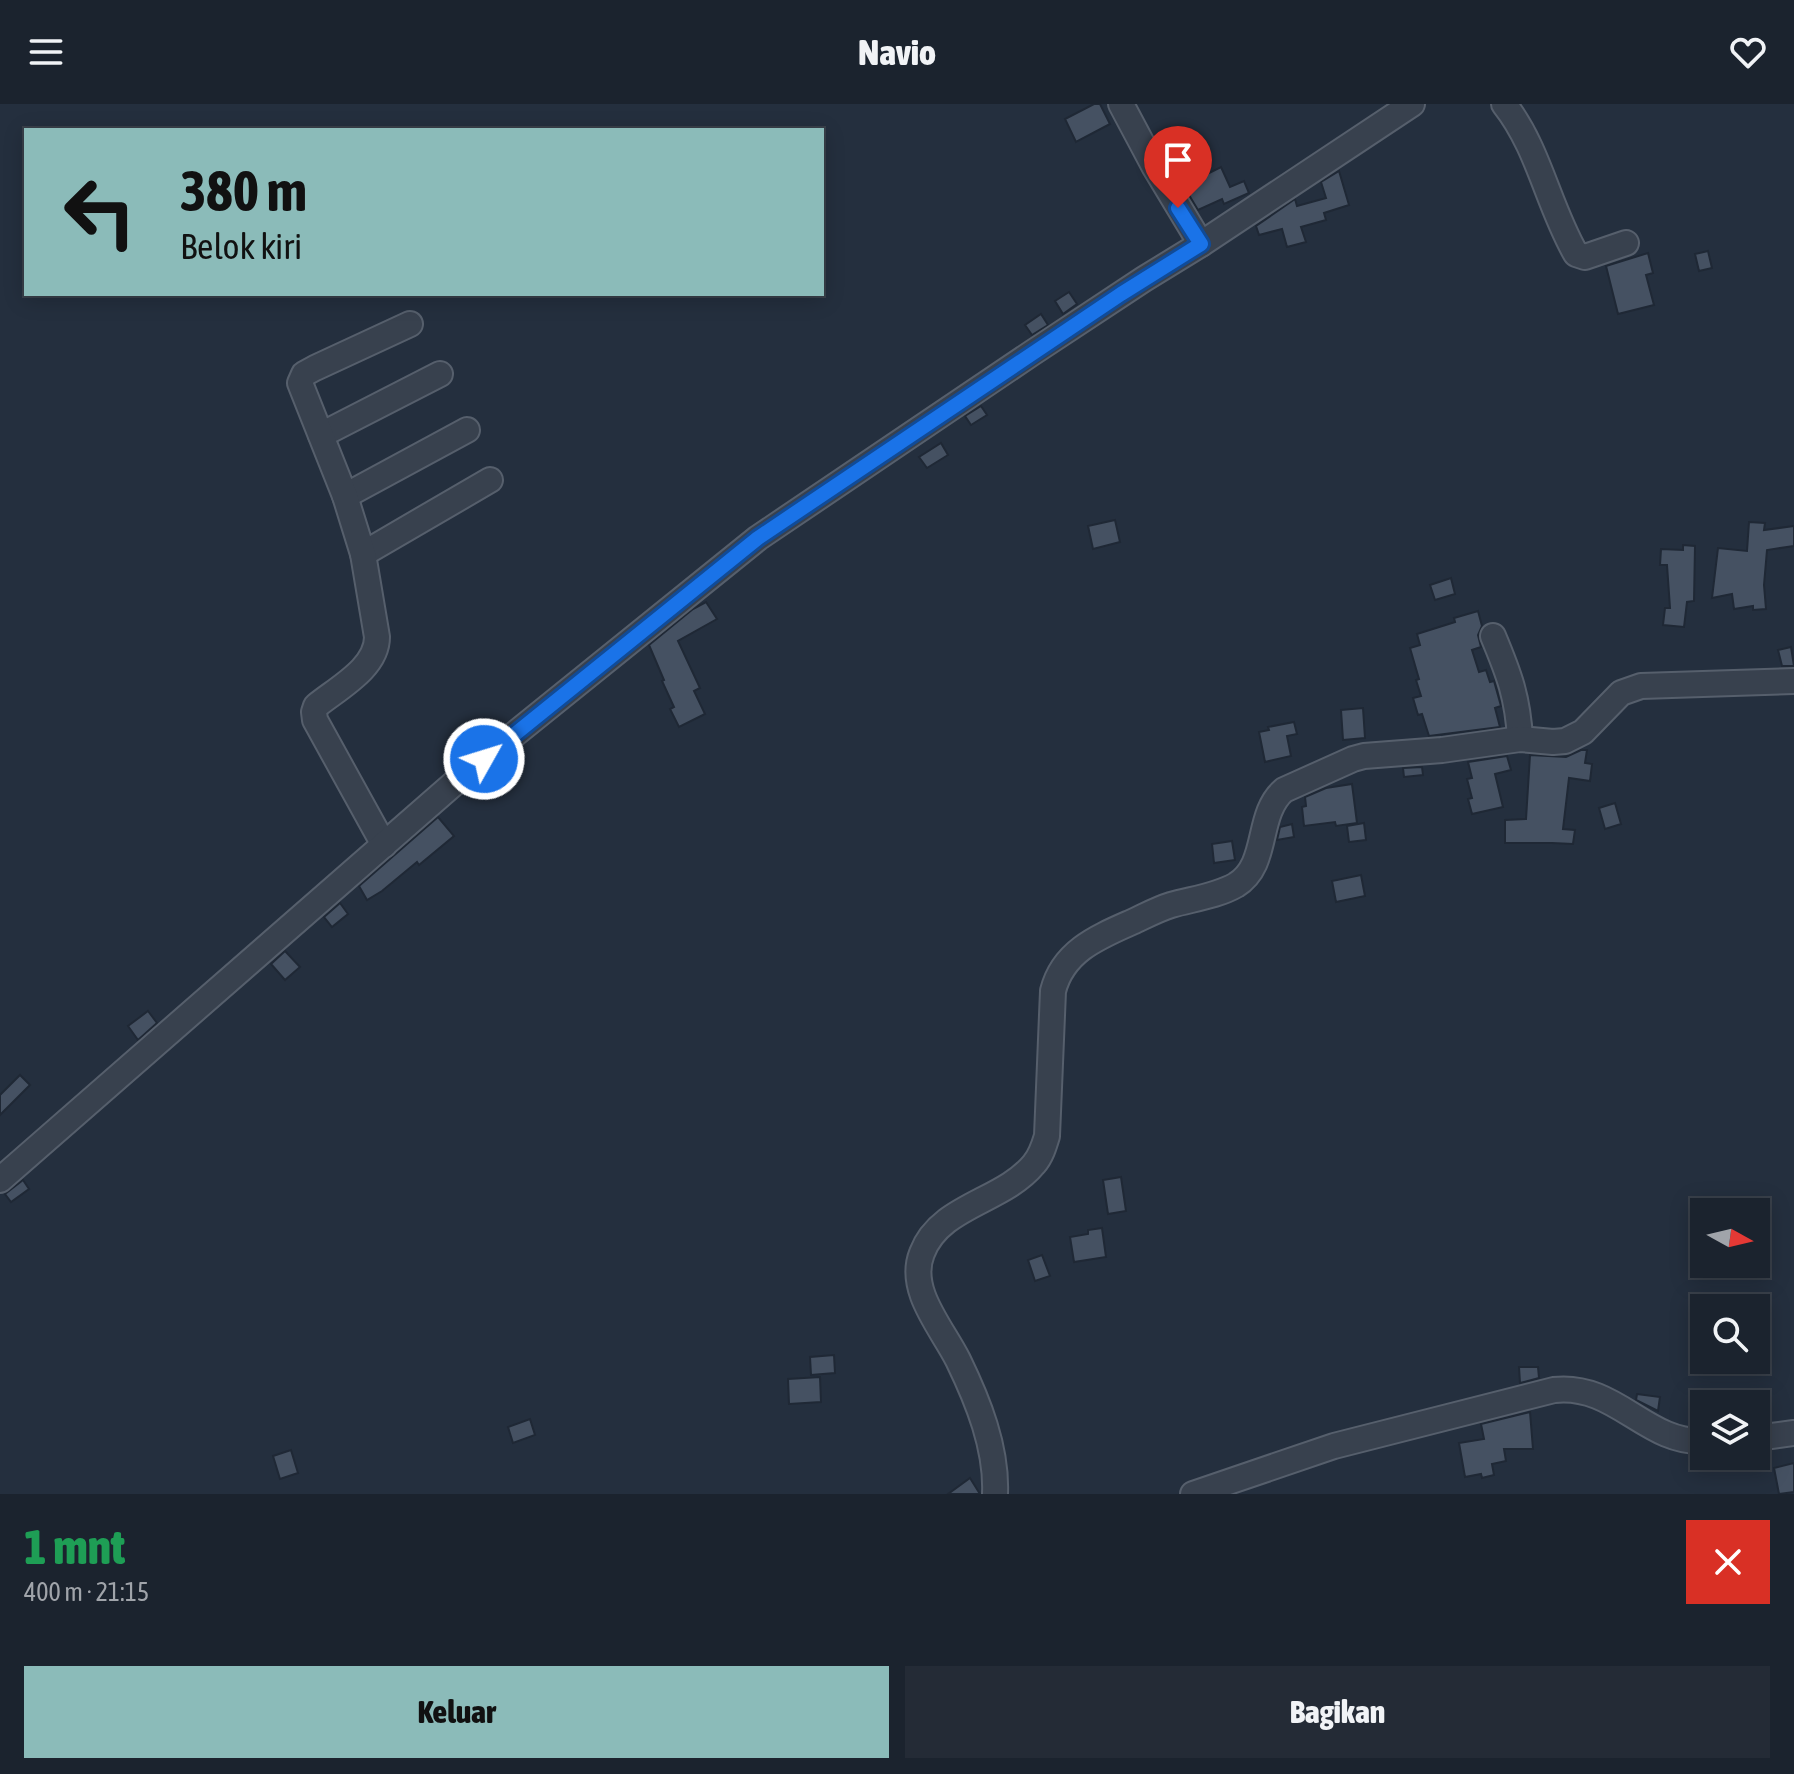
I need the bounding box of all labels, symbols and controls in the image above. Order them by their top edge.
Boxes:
icon: menu [24,30,68,74]
icon: heart [1726,30,1770,74]
text: Navio [858,31,936,73]
pin [1144,126,1212,208]
icon: arrive [1156,138,1200,182]
text: 380 m [180,159,307,223]
icon: left [48,160,152,264]
text: Belok kiri [180,225,302,267]
position arrow [442,717,526,801]
north arrow [1690,1198,1770,1278]
map controls [1690,1198,1770,1470]
button: search [1690,1294,1770,1374]
button: layers [1690,1390,1770,1470]
text: 1 mnt [24,1519,125,1574]
button: close [1686,1520,1770,1604]
text: 400 m · 21:15 [24,1577,149,1607]
button: Keluar [24,1666,889,1758]
button: Bagikan [905,1666,1770,1758]

